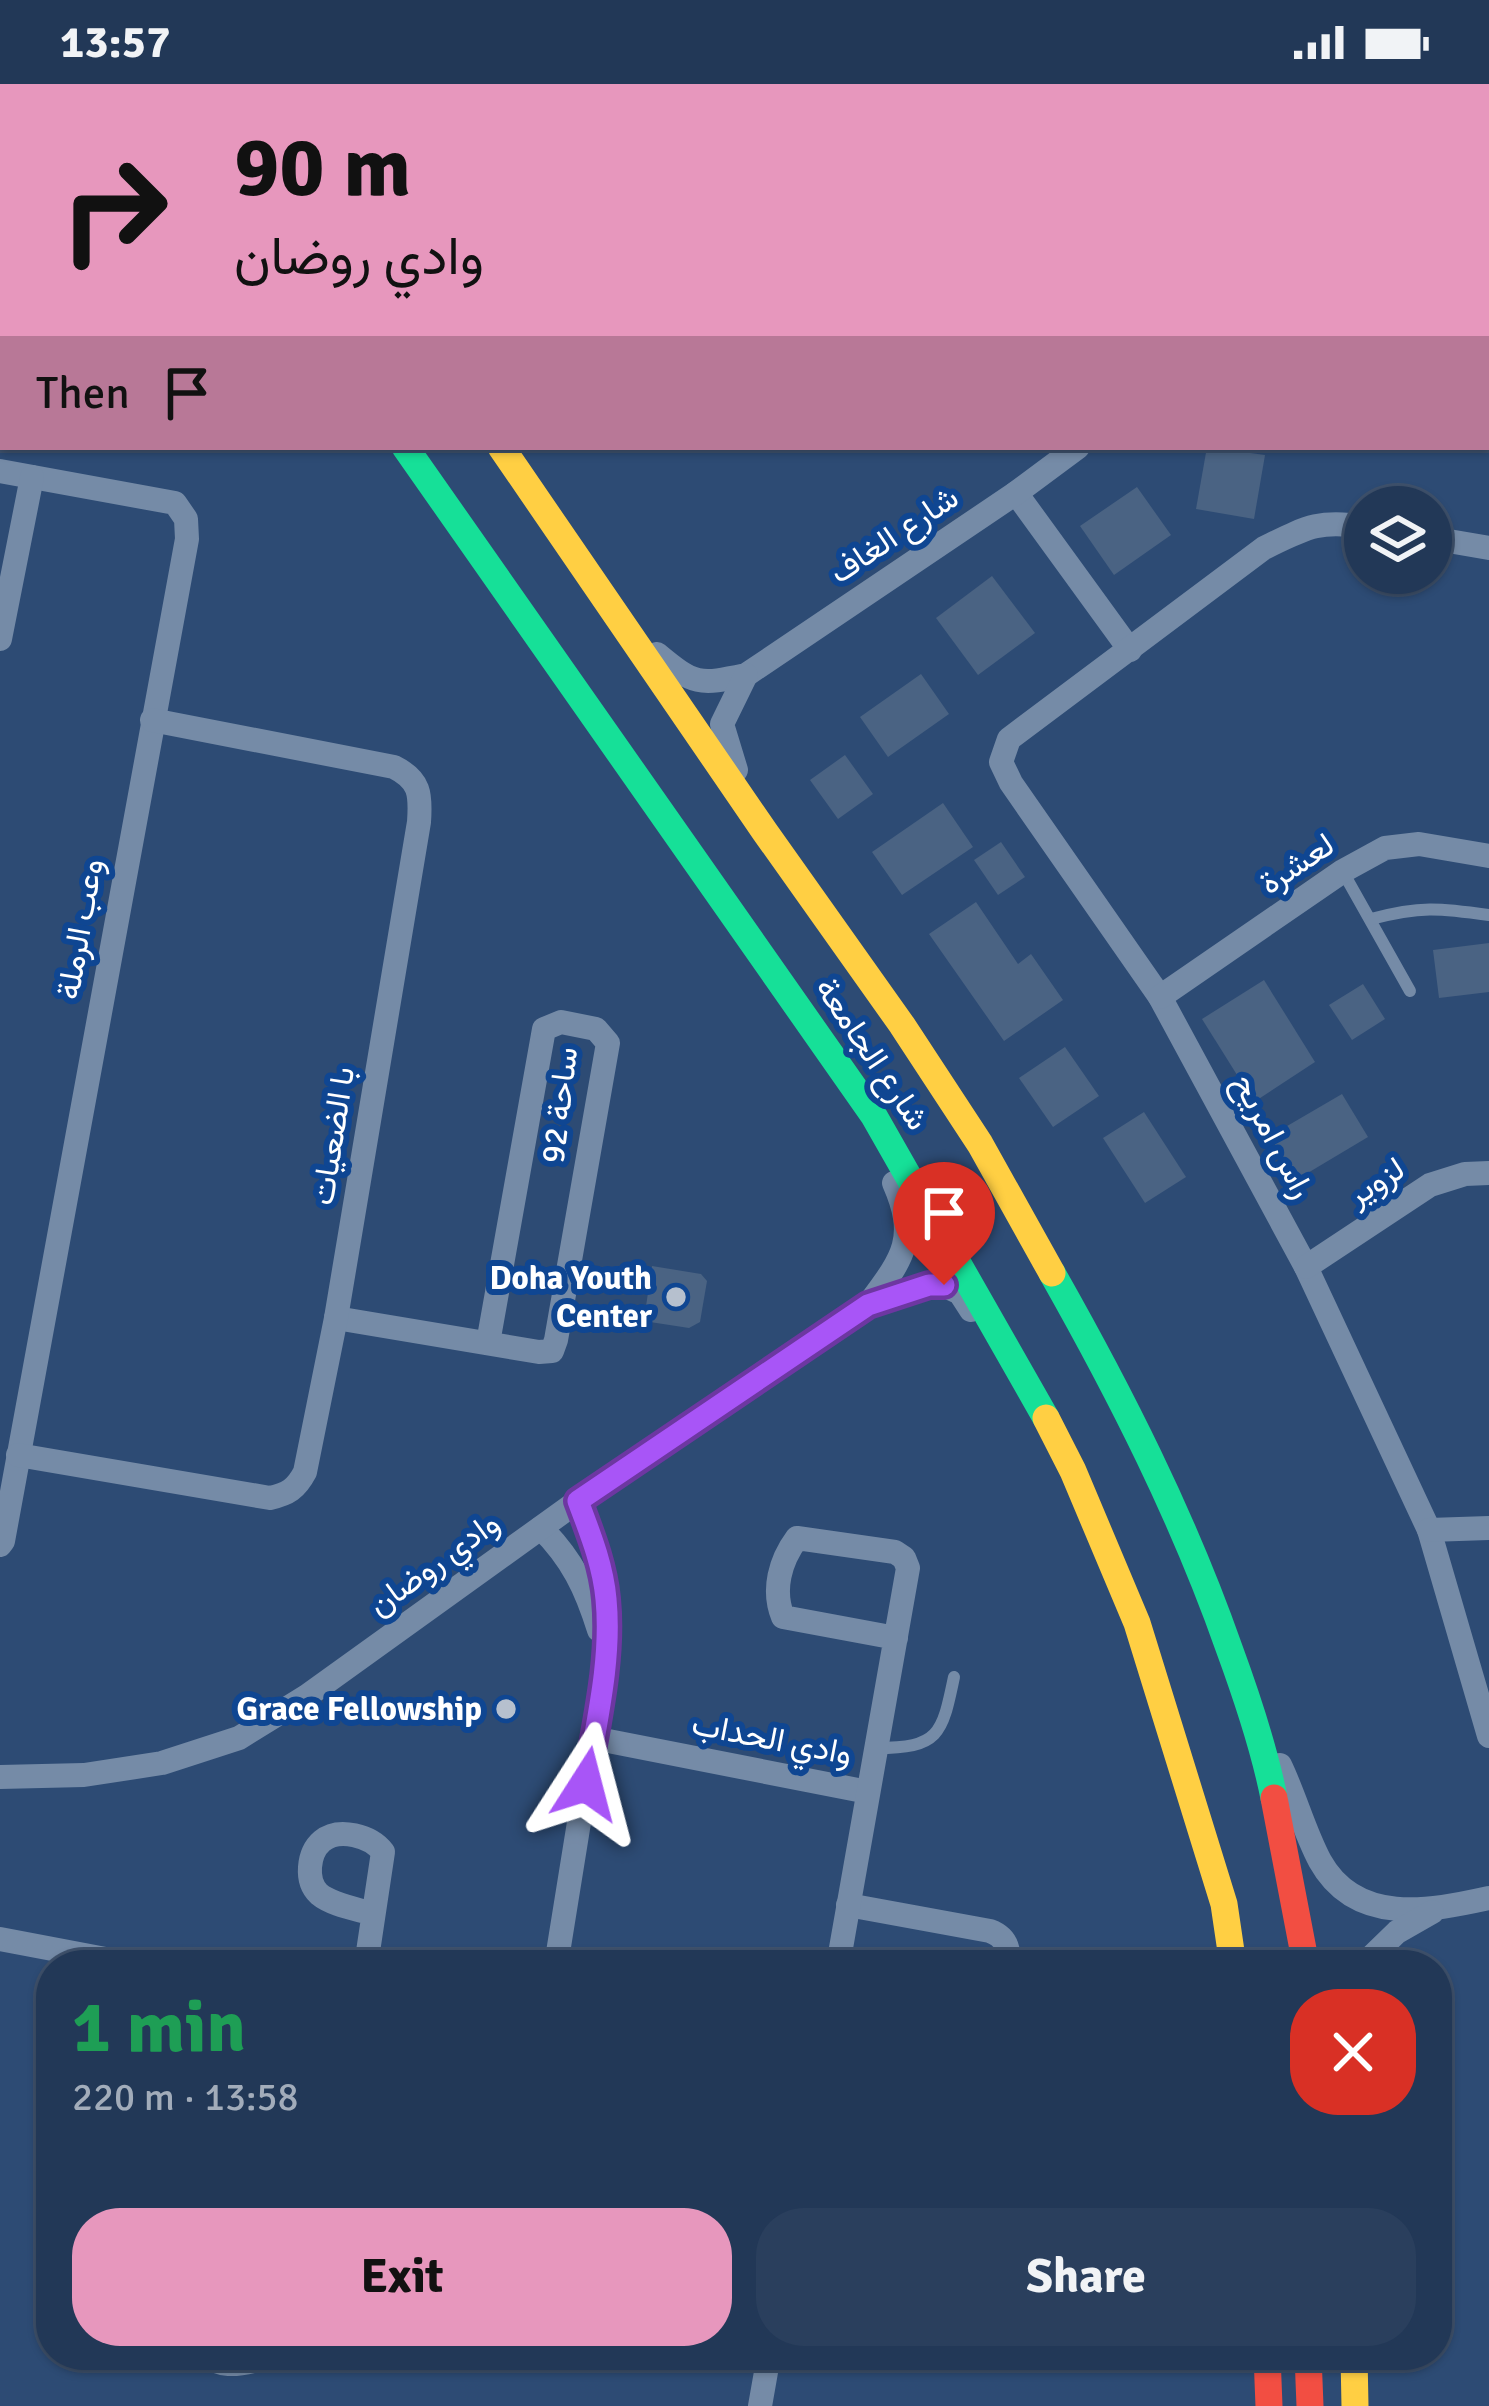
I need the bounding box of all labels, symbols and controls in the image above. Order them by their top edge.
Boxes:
text: 13:57 [60,15,170,70]
text: 90 m [234,116,411,220]
icon: right [36,132,192,288]
text: وادي روضان [234,223,484,290]
icon: arrive [154,360,220,426]
text: Then [36,366,130,421]
street label: شارع الغاف [822,477,967,594]
map controls [1344,486,1452,594]
button: layers [1344,486,1452,594]
street label: لعشرة [1252,824,1342,904]
street label: وعب الرملة [47,855,113,1003]
street label: شارع الجامعة [805,970,938,1139]
street label: ساحة 92 [533,1045,587,1165]
street label: با الضعيات [302,1064,364,1208]
street label: راس امريح [1222,1066,1323,1206]
street label: لزوير [1339,1148,1413,1216]
pin [893,1162,995,1285]
icon: arrive [911,1180,977,1246]
place label: Doha Youth Center [489,1258,653,1337]
marker: Doha Youth Center [663,1284,689,1310]
street label: وادي روضان [360,1503,511,1630]
place label: Grace Fellowship [237,1689,482,1730]
marker: Grace Fellowship [493,1696,519,1722]
street label: وادي الحداب [687,1703,856,1780]
position arrow [523,1721,649,1847]
text: 1 min [72,1983,246,2072]
button: close [1290,1989,1416,2115]
text: 220 m · 13:58 [72,2073,299,2121]
button: Exit [72,2208,732,2346]
button: Share [756,2208,1416,2346]

